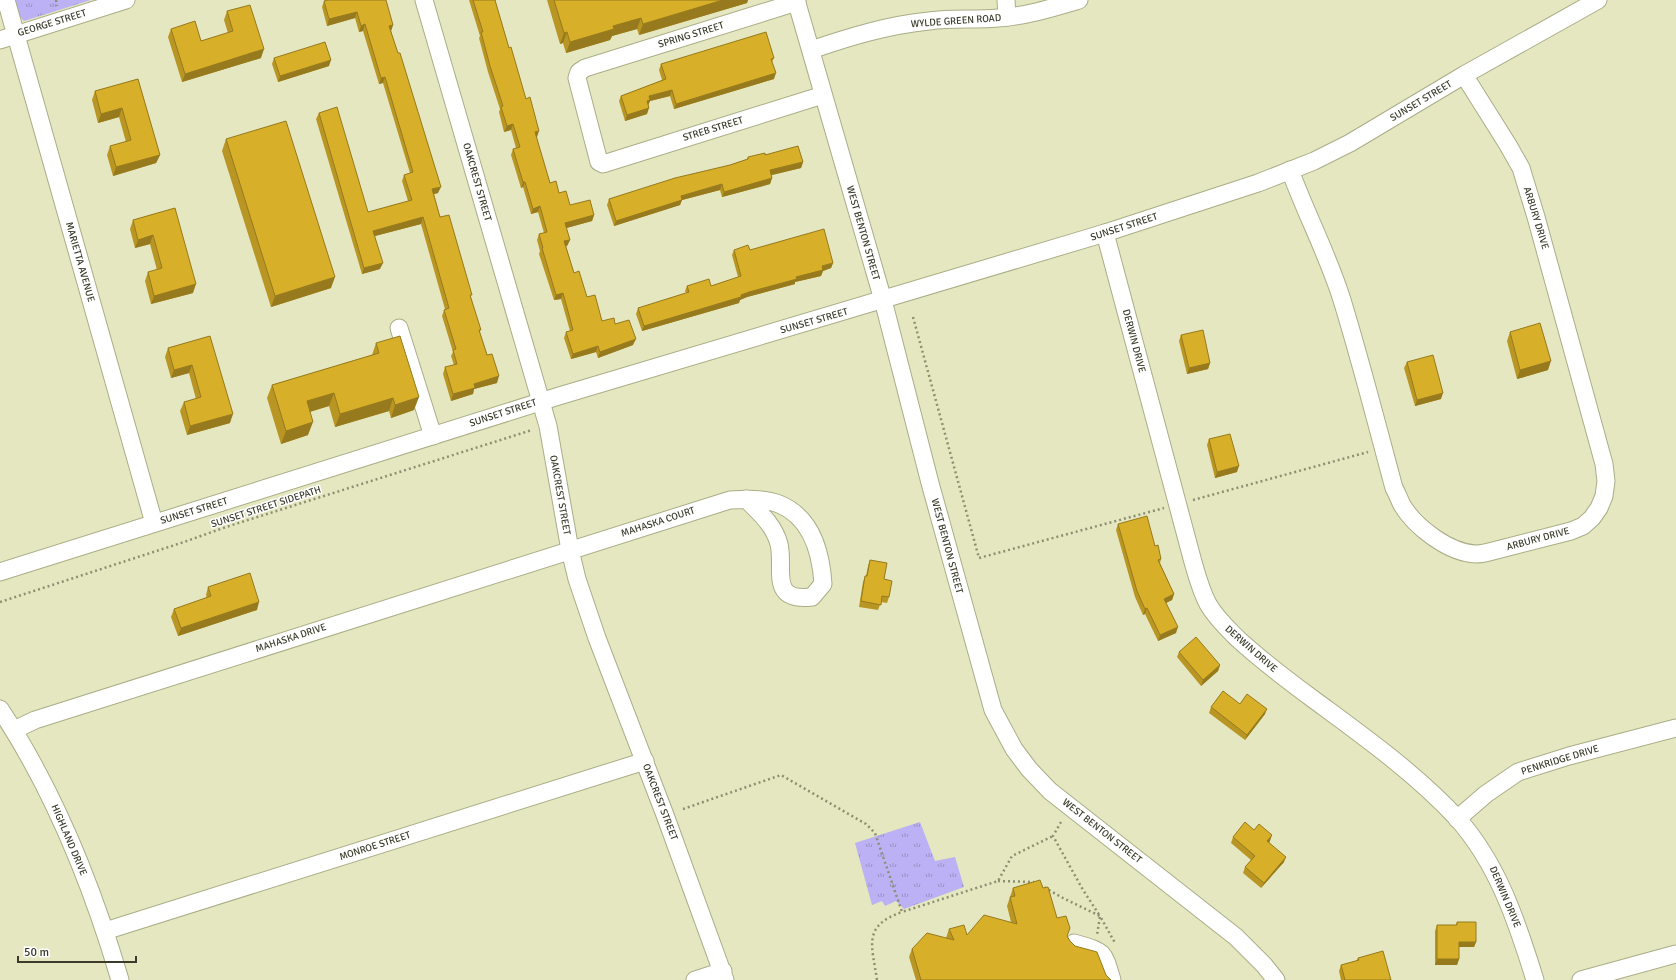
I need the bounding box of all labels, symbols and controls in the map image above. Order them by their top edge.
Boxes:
street label: GEORGE STREET [16,7,88,39]
street label: WYLDE GREEN ROAD [910,12,1002,30]
street label: SPRING STREET [657,19,725,51]
street label: SUNSET STREET [1388,78,1454,124]
street label: STREB STREET [681,114,745,144]
street label: OAKCREST STREET [460,141,494,223]
street label: WEST BENTON STREET [844,184,882,282]
street label: ARBURY DRIVE [1521,185,1551,251]
street label: SUNSET STREET [1089,210,1159,243]
street label: MARIETTA AVENUE [63,221,97,304]
street label: SUNSET STREET [779,306,849,336]
street label: DERWIN DRIVE [1120,308,1148,374]
street label: SUNSET STREET [468,396,538,429]
street label: OAKCREST STREET [547,454,573,536]
street label: SUNSET STREET SIDEPATH [210,484,322,530]
street label: SUNSET STREET [159,495,229,527]
street label: WEST BENTON STREET [929,497,965,595]
street label: MAHASKA COURT [620,504,697,540]
street label: ARBURY DRIVE [1505,525,1571,553]
street label: MAHASKA DRIVE [254,621,328,655]
street label: DERWIN DRIVE [1222,623,1280,675]
street label: PENKRIDGE DRIVE [1520,742,1601,778]
street label: OAKCREST STREET [640,762,680,842]
street label: WEST BENTON STREET [1060,796,1144,866]
street label: HIGHLAND DRIVE [49,802,90,878]
street label: MONROE STREET [338,829,412,863]
street label: DERWIN DRIVE [1487,865,1523,930]
scale bar [18,938,136,964]
text: 50 m [24,945,49,960]

